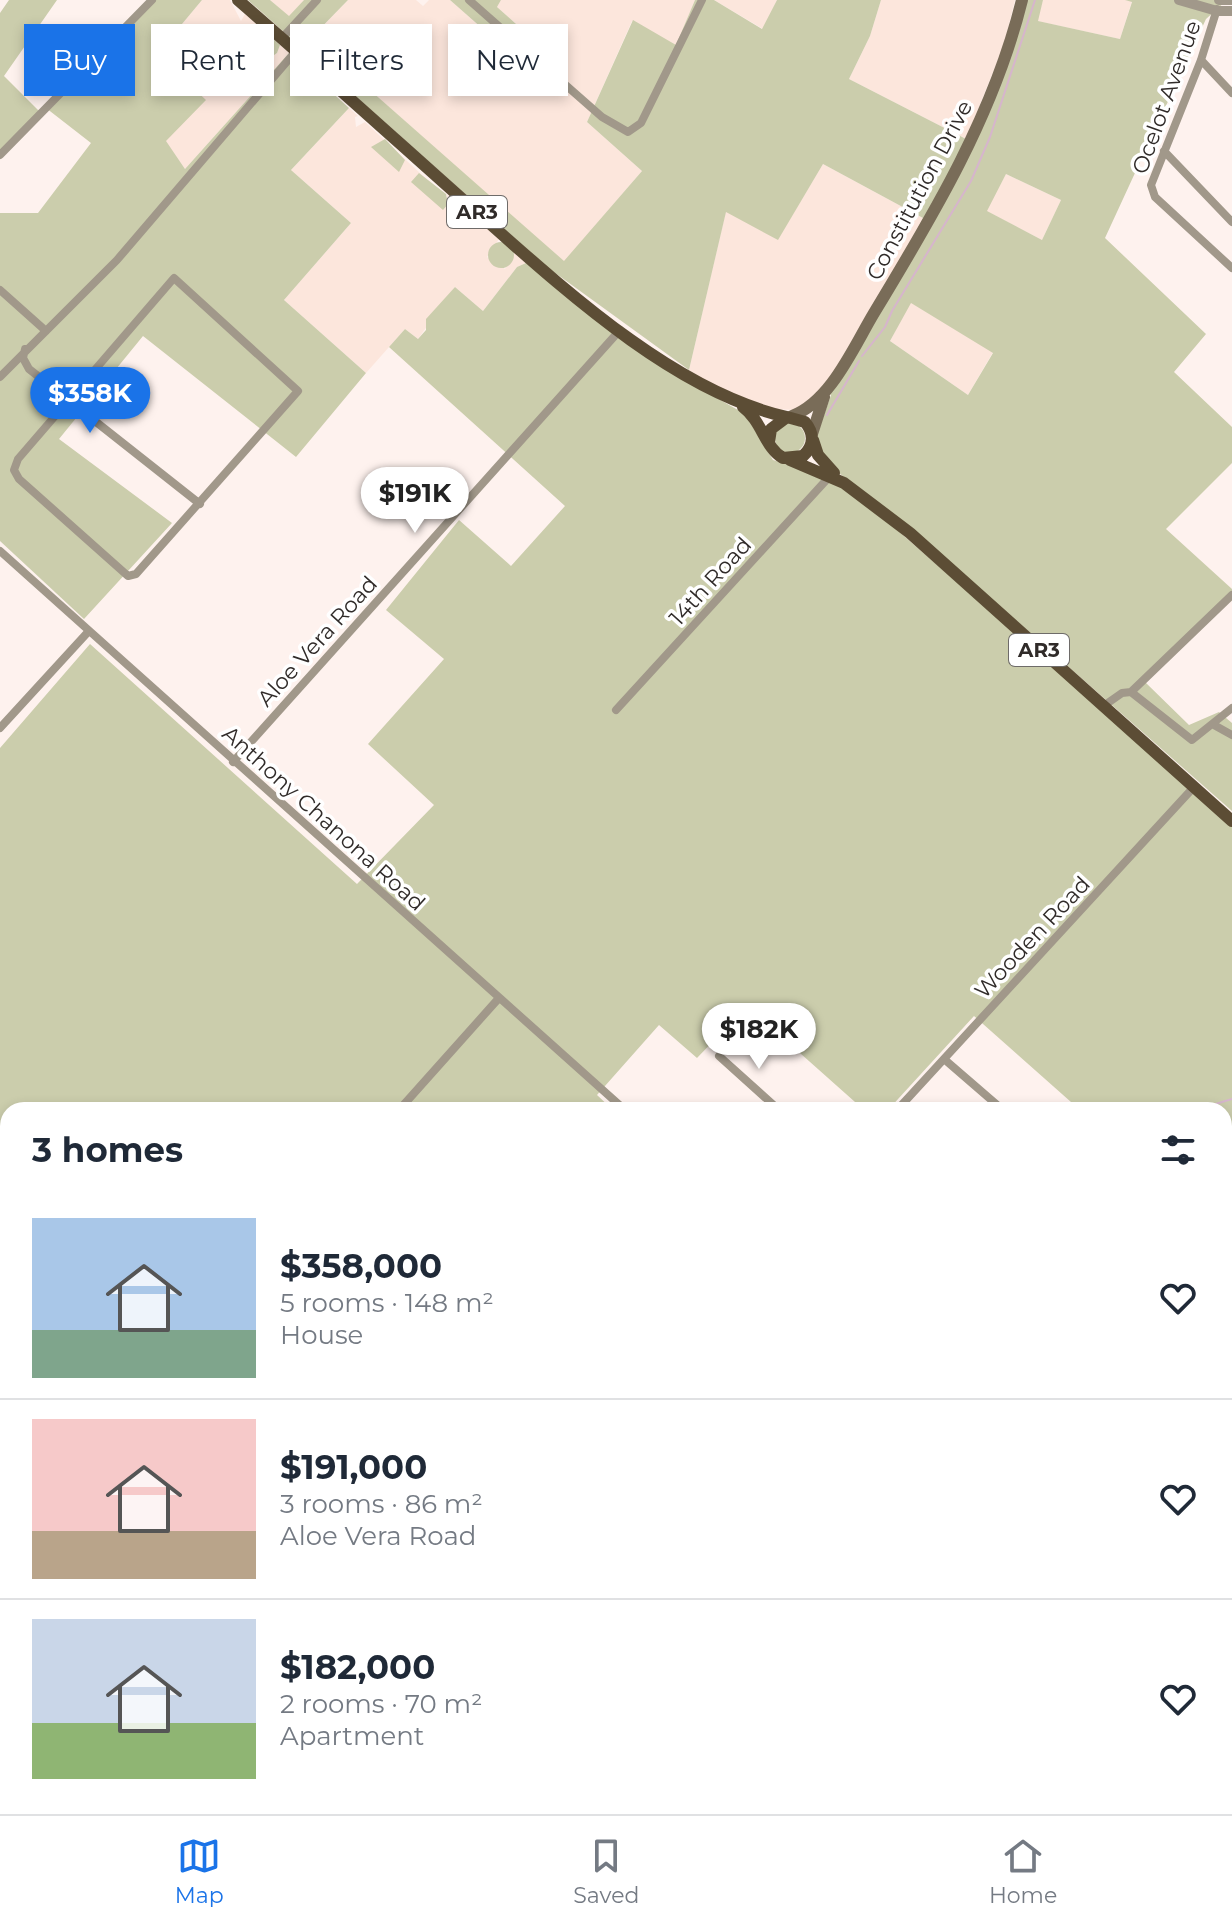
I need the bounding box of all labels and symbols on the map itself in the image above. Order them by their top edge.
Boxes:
street label: Ocelot Avenue [1126,17,1207,178]
street label: Constitution Drive [861,96,978,285]
road number: AR3 [447,196,507,228]
pin: $358K [34,367,146,435]
pin: $191K [359,467,471,535]
street label: 14th Road [664,532,757,631]
street label: Aloe Vera Road [252,571,383,712]
road number: AR3 [1009,634,1069,666]
street label: Anthony Chanona Road [217,720,431,917]
street label: Wooden Road [969,871,1096,1004]
pin: $182K [703,1003,815,1071]

